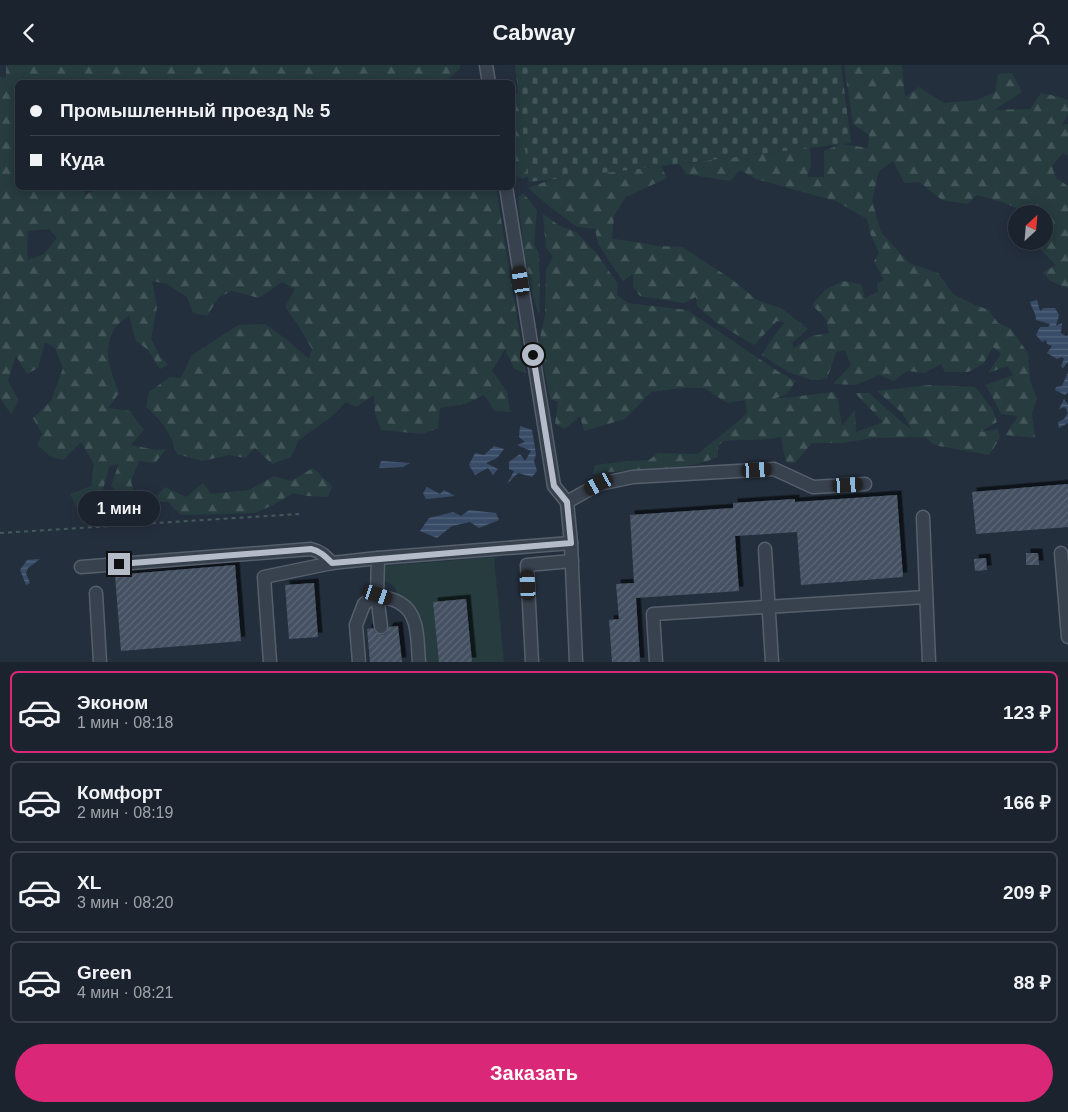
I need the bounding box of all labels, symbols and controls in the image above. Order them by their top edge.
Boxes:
icon: back [15,19,43,47]
icon: person [1025,19,1053,47]
text: Cabway [492,20,576,45]
text: Промышленный проезд № 5 [60,100,330,121]
text: Куда [60,149,104,170]
north arrow [1008,205,1052,250]
map controls [1008,205,1053,250]
car [511,265,530,297]
route start [522,344,544,366]
car [741,462,772,478]
car [582,470,615,498]
car [832,477,863,493]
callout: 1 мин [78,491,160,527]
text: 1 мин [97,500,141,517]
route end [108,553,130,575]
car [519,570,536,600]
car [361,583,394,607]
icon: car [17,690,62,735]
text: Эконом [77,692,148,713]
text: 123 ₽ [1003,702,1051,723]
text: 1 мин · 08:18 [77,714,173,731]
icon: car [17,780,62,825]
text: Комфорт [77,782,162,803]
text: 166 ₽ [1003,792,1051,813]
text: 2 мин · 08:19 [77,804,173,821]
icon: car [17,870,62,915]
text: XL [77,872,101,893]
text: 209 ₽ [1003,882,1051,903]
text: 3 мин · 08:20 [77,894,173,911]
icon: car [17,960,62,1005]
text: Green [77,962,132,983]
text: 88 ₽ [1014,972,1051,993]
text: 4 мин · 08:21 [77,984,173,1001]
button: Заказать [15,1044,1053,1102]

